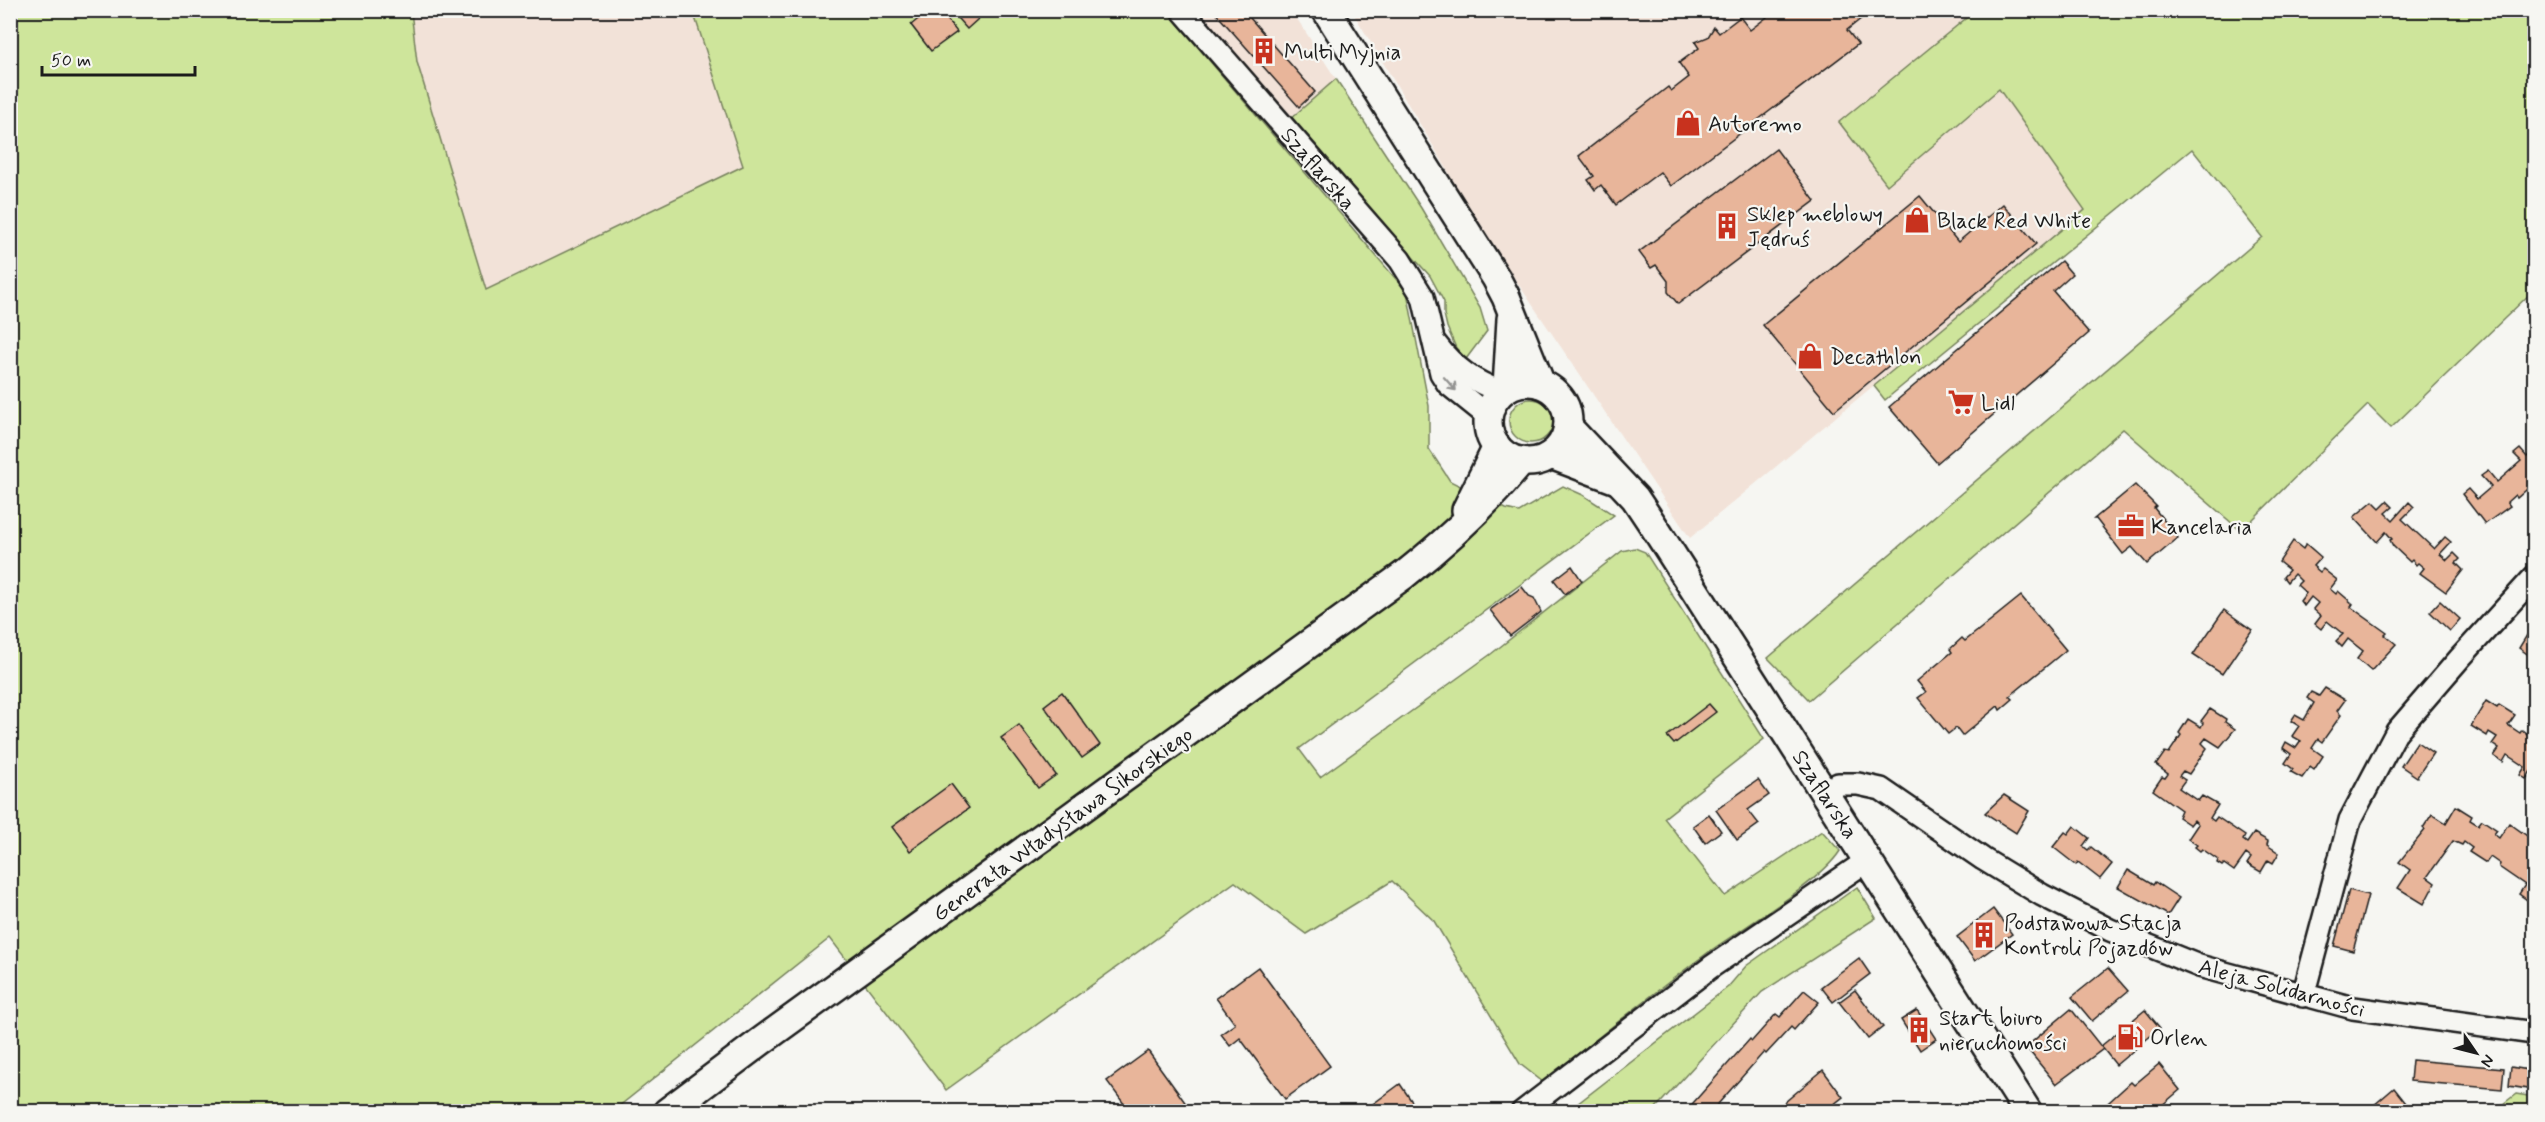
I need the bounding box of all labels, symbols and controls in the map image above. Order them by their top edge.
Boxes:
building icon: Multi Myjnia [1249,36,1279,66]
scale bar [42,39,195,77]
place label: Multi Myjnia [1284,39,1401,67]
text: 50 m [51,49,91,73]
shop icon: Autoremo [1673,108,1703,138]
place label: Autoremo [1708,111,1802,139]
street label: Szaflarska [1274,122,1361,217]
place label: Sklep meblowy Jędruś [1747,201,1883,254]
shop icon: Black Red White [1902,205,1932,235]
place label: Black Red White [1937,208,2091,236]
building icon: Sklep meblowy Jędruś [1712,211,1742,241]
shop icon: Decathlon [1795,341,1825,371]
place label: Decathlon [1830,344,1922,372]
one-way arrow [1443,376,1457,392]
supermarket icon: Lidl [1946,387,1976,417]
place label: Lidl [1981,390,2015,418]
office icon: Kancelaria [2116,511,2146,541]
place label: Kancelaria [2151,514,2252,542]
street label: Generała Władysława Sikorskiego [927,721,1199,929]
street label: Szaflarska [1785,745,1864,845]
place label: Podstawowa Stacja Kontroli Pojazdów [2004,910,2182,964]
building icon: Podstawowa Stacja Kontroli Pojazdów [1969,920,1999,950]
street label: Aleja Solidarności [2195,953,2368,1026]
place label: Start biuro nieruchomości [1939,1005,2067,1058]
building icon: Start biuro nieruchomości [1904,1015,1934,1045]
fuel station icon: Orlen [2115,1022,2145,1052]
north arrow [2446,1023,2506,1083]
place label: Orlen [2150,1025,2207,1053]
text: N [2475,1050,2499,1071]

